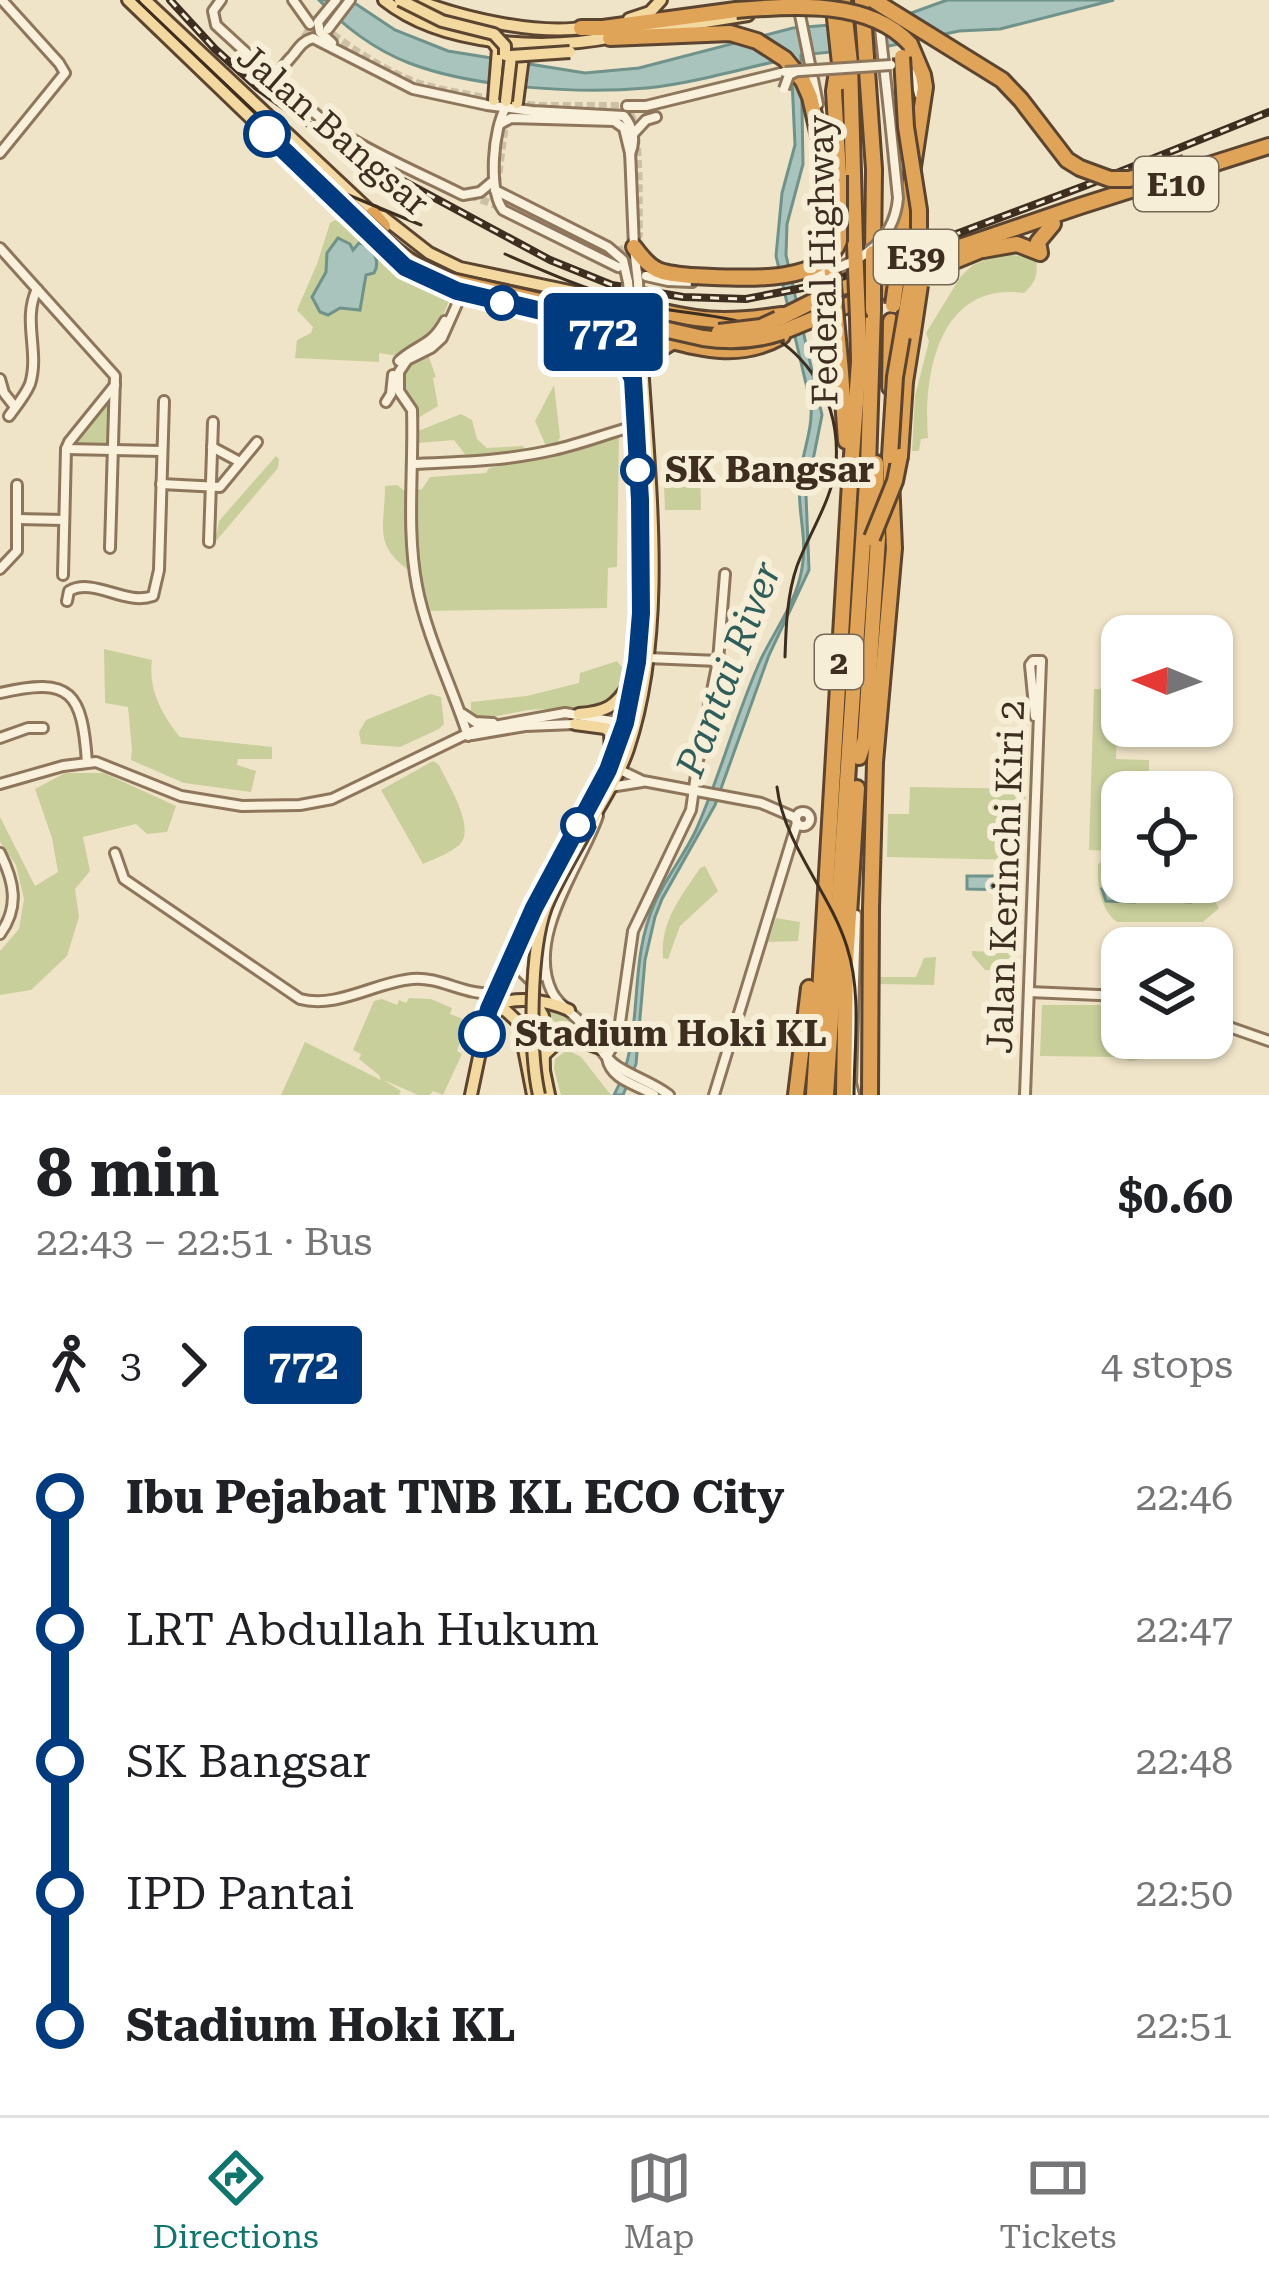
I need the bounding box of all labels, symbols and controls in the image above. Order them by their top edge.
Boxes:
street label: Jalan Bangsar [229,35,437,225]
unlabelled marker [245,112,289,156]
street label: Federal Highway [799,113,847,406]
road number: E10 [1134,157,1218,211]
road number: E39 [874,230,958,284]
unlabelled marker [486,287,518,319]
line badge: 772 [534,293,672,371]
text: 772 [568,307,638,356]
place label: SK Bangsar [665,449,874,491]
marker: SK Bangsar [622,454,654,486]
water label: Pantai River [667,555,791,784]
north arrow [1101,615,1233,747]
map controls [1101,615,1233,1059]
road number: 2 [815,635,863,689]
street label: Jalan Kerinchi Kiri 2 [979,699,1033,1055]
button: locate [1101,771,1233,903]
unlabelled marker [562,809,594,841]
button: layers [1101,927,1233,1059]
marker: Stadium Hoki KL [460,1012,504,1056]
place label: Stadium Hoki KL [515,1013,827,1055]
text: 8 min [36,1135,219,1212]
text: $0.60 [1118,1171,1233,1224]
text: 22:43 – 22:51 · Bus [36,1219,372,1265]
icon: walk [36,1332,102,1398]
icon: forward [160,1332,226,1398]
text: 772 [268,1340,338,1389]
text: 3 [120,1342,142,1388]
text: 4 stops [1101,1342,1233,1388]
text: Ibu Pejabat TNB KL ECO City [126,1471,785,1524]
text: 22:46 [1136,1474,1233,1520]
text: LRT Abdullah Hukum [126,1603,599,1656]
text: 22:47 [1136,1606,1233,1652]
text: SK Bangsar [126,1735,371,1788]
text: 22:48 [1136,1738,1233,1784]
text: IPD Pantai [126,1867,354,1920]
text: 22:50 [1136,1870,1233,1916]
text: Stadium Hoki KL [126,1999,516,2052]
text: 22:51 [1136,2002,1233,2048]
tab: Directions [153,2145,319,2256]
tab: Map [624,2145,694,2256]
tab: Tickets [999,2145,1116,2256]

